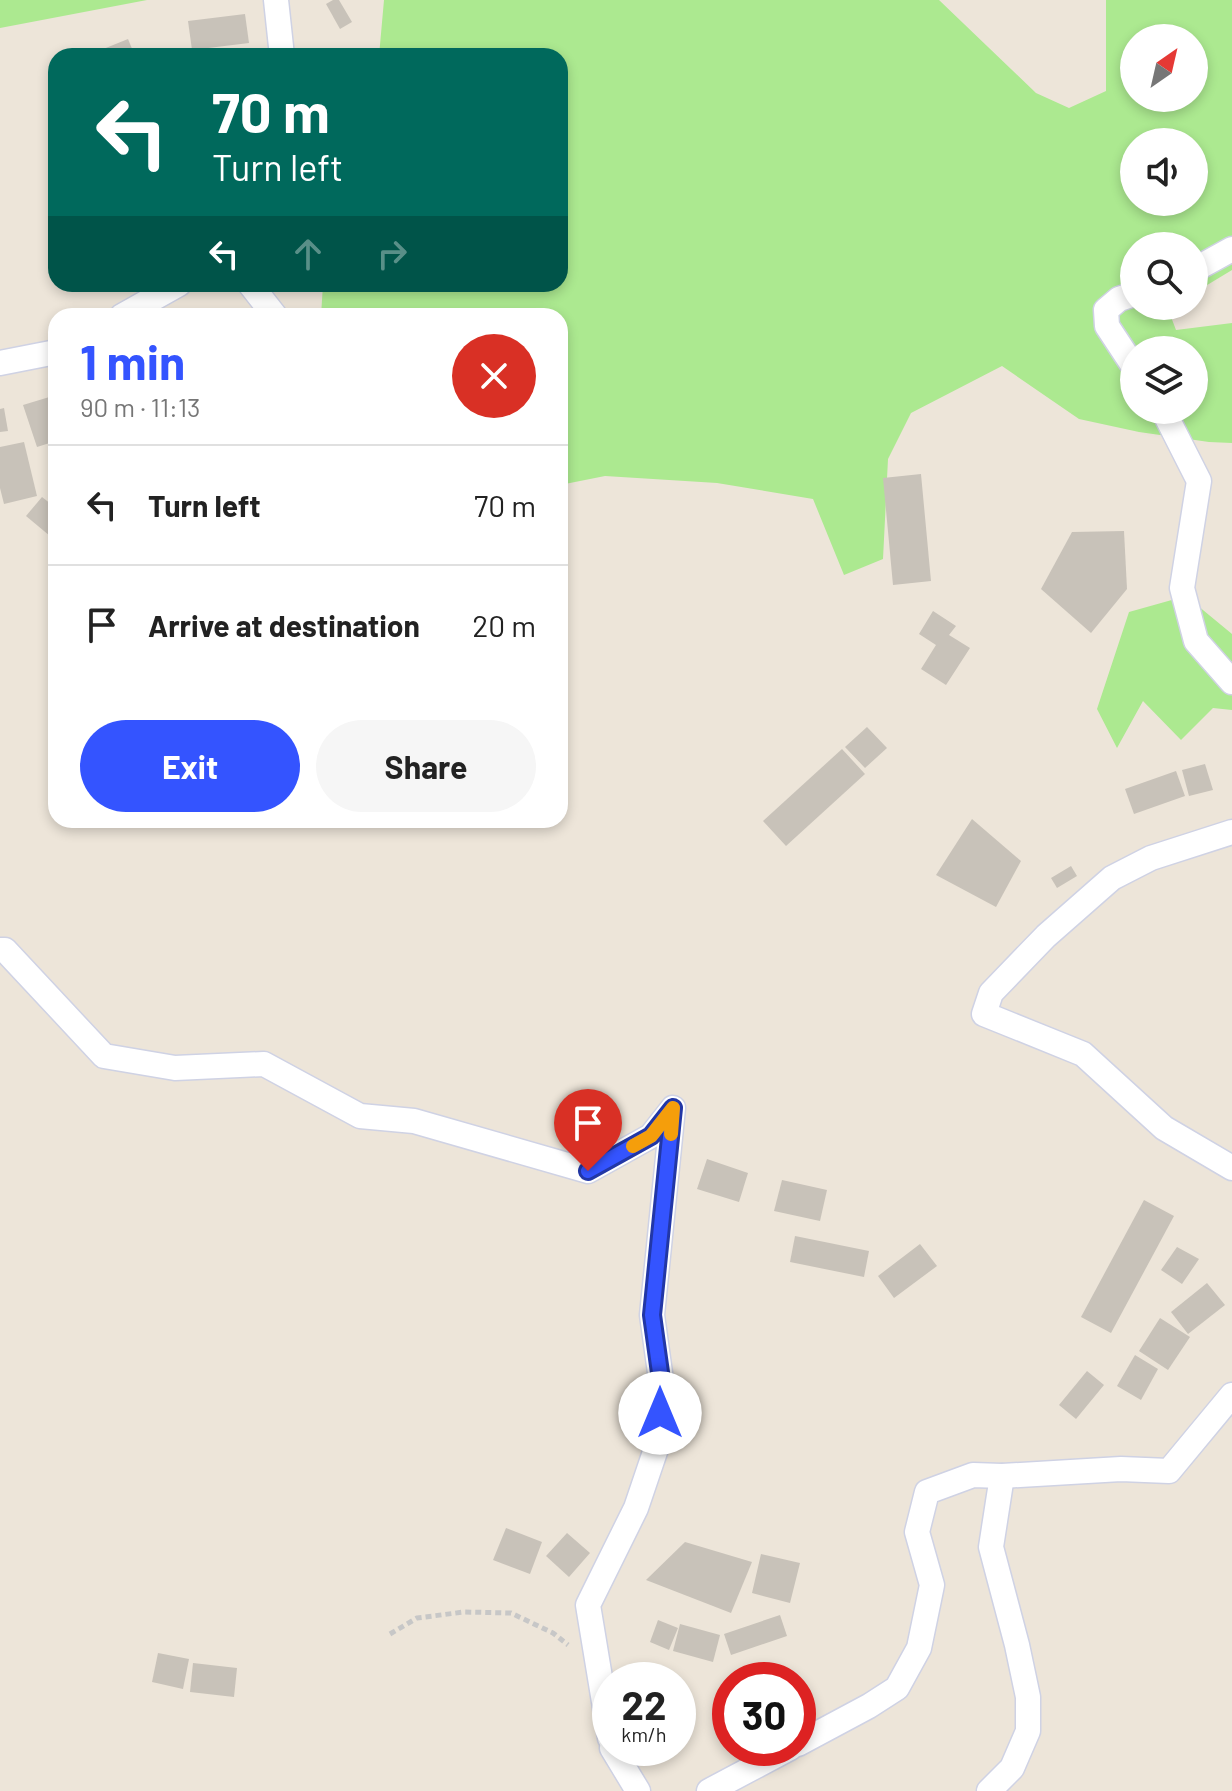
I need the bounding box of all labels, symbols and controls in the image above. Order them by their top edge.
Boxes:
north arrow [1120,24,1208,112]
map controls [1120,24,1208,424]
text: 70 m [212,77,330,144]
icon: left [80,80,184,184]
button: sound [1120,128,1208,216]
text: Turn left [212,145,343,188]
icon: left [202,232,246,276]
icon: ahead [286,232,330,276]
icon: right [370,232,414,276]
button: search [1120,232,1208,320]
text: 1 min [80,332,185,390]
button: close [452,334,536,418]
button: layers [1120,336,1208,424]
text: 90 m · 11:13 [80,391,200,422]
icon: left [80,483,124,527]
text: Turn left [148,487,261,523]
text: 70 m [474,487,536,523]
icon: arrive [80,603,124,647]
text: Arrive at destination [148,607,420,643]
text: 20 m [472,607,536,643]
button: Exit [80,720,300,812]
button: Share [316,720,536,812]
pin [554,1089,622,1171]
icon: arrive [566,1101,610,1145]
position arrow [618,1371,702,1455]
speed limit sign: 30 [712,1662,816,1766]
text: 22 [622,1680,666,1728]
text: km/h [621,1722,667,1746]

